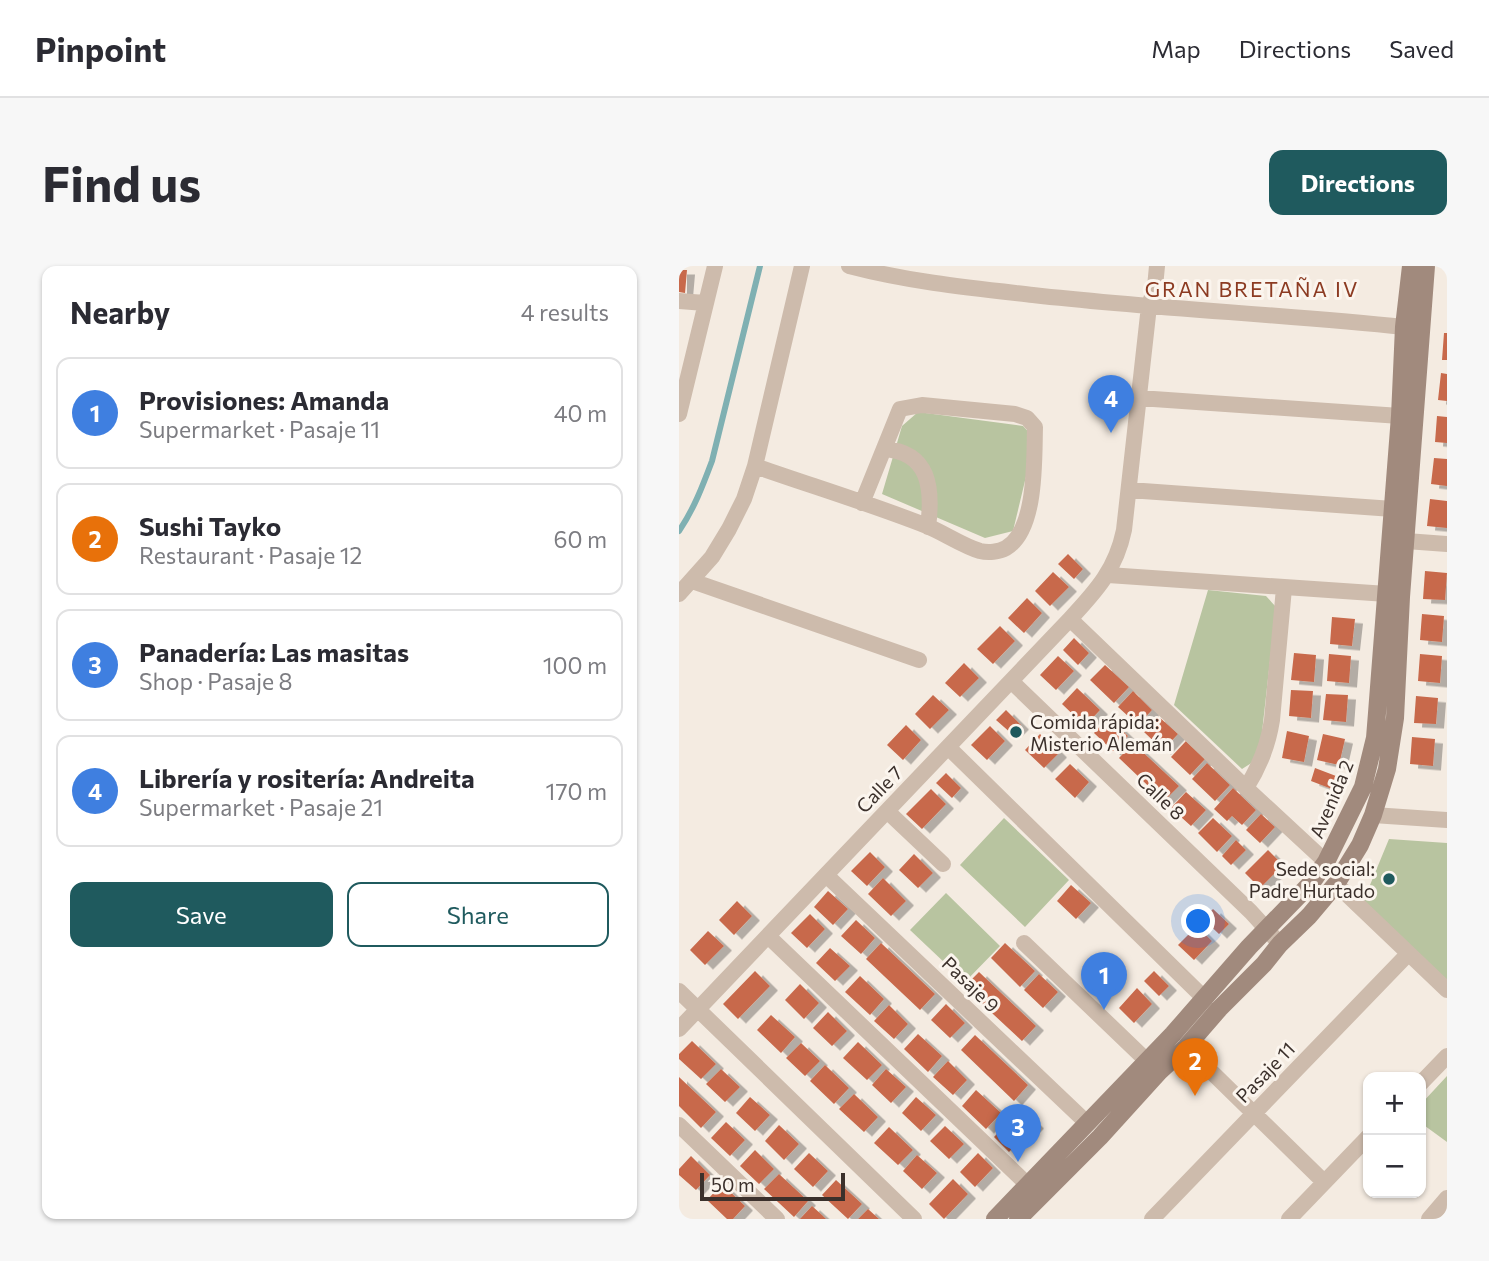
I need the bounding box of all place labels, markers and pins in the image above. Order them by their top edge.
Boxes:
pin: 4 [1088,375,1134,433]
place label: Comida rápida: Misterio Alemán [1030,710,1172,755]
marker: Comida rápida: Misterio Alemán [1008,724,1024,740]
place label: Sede social: Padre Hurtado [1249,857,1375,902]
marker: Sede social: Padre Hurtado [1381,871,1397,887]
pin: 1 [1081,952,1127,1010]
pin: 2 [1172,1038,1218,1096]
pin: 3 [995,1104,1041,1162]

